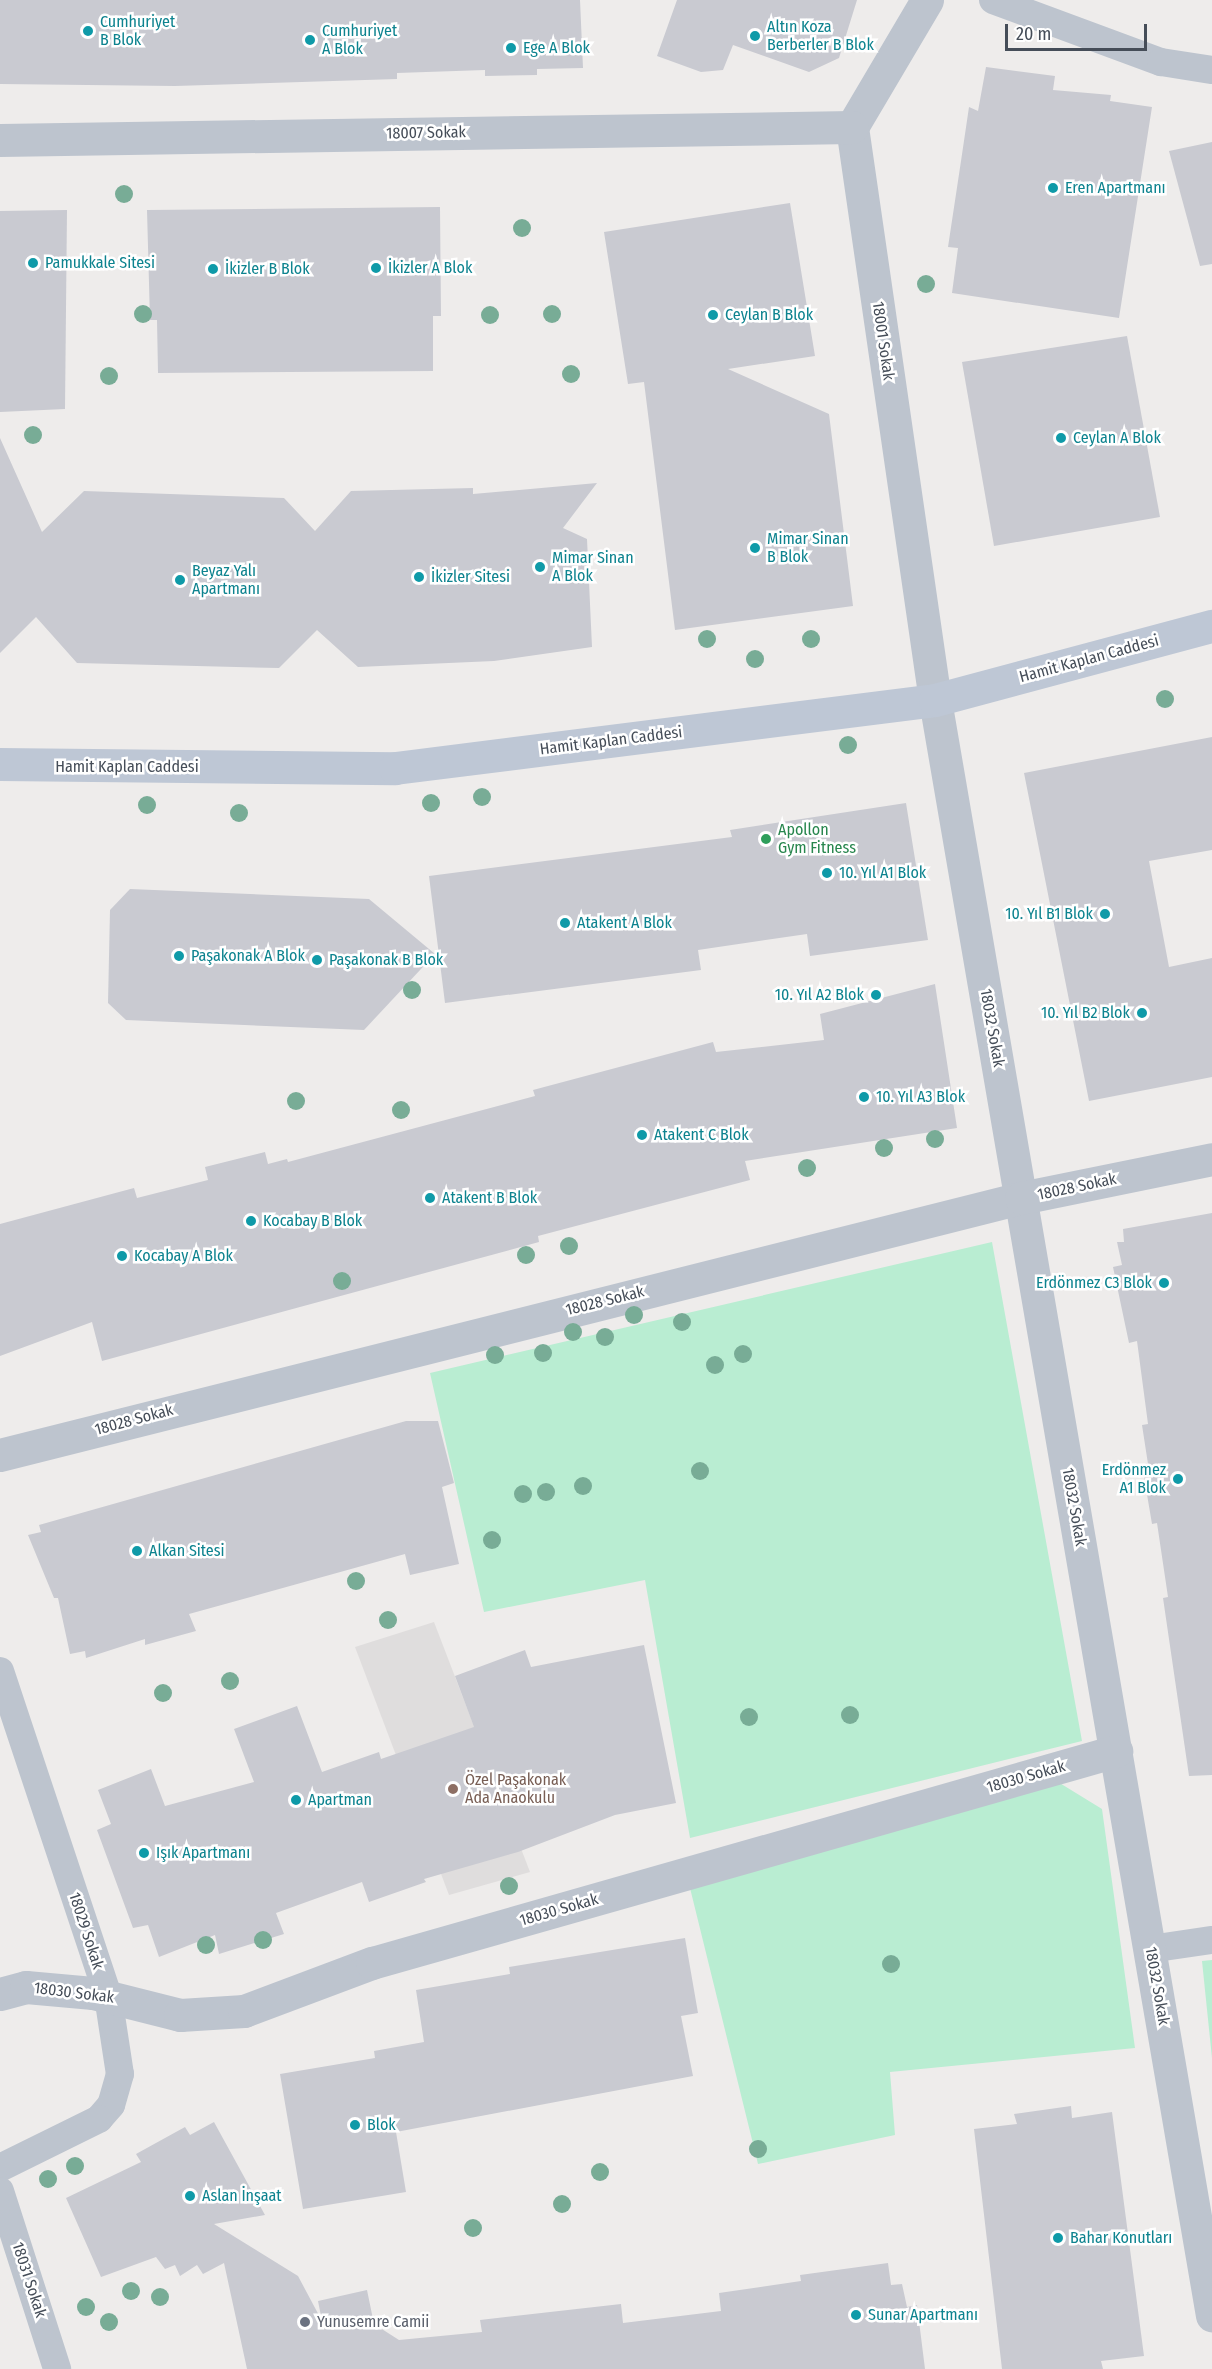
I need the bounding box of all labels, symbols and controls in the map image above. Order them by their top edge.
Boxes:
place label: Cumhuriyet B Blok [100,12,175,50]
scale bar [1008,12,1150,50]
place label: Altın Koza Berberler B Blok [767,17,874,55]
place label: Cumhuriyet A Blok [322,21,397,59]
text: 20 m [1016,23,1051,45]
marker: Cumhuriyet B Blok [81,24,95,38]
marker: Altın Koza Berberler B Blok [748,29,762,43]
marker: Cumhuriyet A Blok [303,33,317,47]
place label: Ege A Blok [523,38,590,58]
marker: Ege A Blok [504,41,518,55]
street label: 18007 Sokak [386,123,466,143]
place label: Eren Apartmanı [1065,178,1166,198]
marker: Eren Apartmanı [1046,181,1060,195]
place label: Pamukkale Sitesi [45,253,155,273]
marker: Pamukkale Sitesi [26,256,40,270]
place label: İkizler A Blok [388,258,472,278]
place label: İkizler B Blok [225,259,310,279]
marker: İkizler A Blok [369,261,383,275]
marker: İkizler B Blok [206,262,220,276]
street label: 18001 Sokak [868,300,898,382]
place label: Ceylan B Blok [725,305,813,325]
marker: Ceylan B Blok [706,308,720,322]
place label: Ceylan A Blok [1073,428,1161,448]
marker: Ceylan A Blok [1054,431,1068,445]
place label: Mimar Sinan B Blok [767,529,849,567]
marker: Mimar Sinan B Blok [748,541,762,555]
place label: Mimar Sinan A Blok [552,548,634,586]
marker: Mimar Sinan A Blok [533,560,547,574]
place label: Beyaz Yalı Apartmanı [192,561,260,599]
place label: İkizler Sitesi [431,567,510,587]
marker: İkizler Sitesi [412,570,426,584]
marker: Beyaz Yalı Apartmanı [173,573,187,587]
street label: Hamit Kaplan Caddesi [1017,631,1161,687]
street label: Hamit Kaplan Caddesi [539,723,683,759]
street label: Hamit Kaplan Caddesi [55,757,199,777]
place label: Apollon Gym Fitness [778,820,856,858]
marker: Apollon Gym Fitness [759,832,773,846]
place label: 10. Yıl A1 Blok [839,863,926,883]
marker: 10. Yıl A1 Blok [820,866,834,880]
place label: 10. Yıl B1 Blok [1005,904,1093,924]
marker: 10. Yıl B1 Blok [1098,907,1112,921]
place label: Atakent A Blok [577,913,672,933]
marker: Atakent A Blok [558,916,572,930]
place label: Paşakonak A Blok [191,946,305,966]
marker: Paşakonak A Blok [172,949,186,963]
place label: Paşakonak B Blok [329,950,443,970]
marker: Paşakonak B Blok [310,953,324,967]
place label: 10. Yıl A2 Blok [775,985,864,1005]
street label: 18032 Sokak [976,987,1008,1069]
marker: 10. Yıl A2 Blok [869,988,883,1002]
place label: 10. Yıl B2 Blok [1041,1003,1130,1023]
marker: 10. Yıl B2 Blok [1135,1006,1149,1020]
place label: 10. Yıl A3 Blok [876,1087,965,1107]
marker: 10. Yıl A3 Blok [857,1090,871,1104]
place label: Atakent C Blok [654,1125,749,1145]
marker: Atakent C Blok [635,1128,649,1142]
street label: 18028 Sokak [1036,1169,1118,1205]
place label: Atakent B Blok [442,1188,537,1208]
marker: Atakent B Blok [423,1191,437,1205]
place label: Kocabay B Blok [263,1211,362,1231]
marker: Kocabay B Blok [244,1214,258,1228]
place label: Kocabay A Blok [134,1246,233,1266]
marker: Kocabay A Blok [115,1249,129,1263]
place label: Erdönmez C3 Blok [1036,1273,1152,1293]
marker: Erdönmez C3 Blok [1157,1276,1171,1290]
street label: 18028 Sokak [564,1282,646,1320]
street label: 18028 Sokak [93,1400,175,1440]
place label: Erdönmez A1 Blok [1102,1460,1166,1498]
street label: 18032 Sokak [1058,1466,1090,1548]
marker: Erdönmez A1 Blok [1171,1472,1185,1486]
place label: Alkan Sitesi [149,1541,225,1561]
marker: Alkan Sitesi [130,1544,144,1558]
street label: 18030 Sokak [985,1757,1067,1797]
place label: Özel Paşakonak Ada Anaokulu [465,1770,566,1808]
marker: Özel Paşakonak Ada Anaokulu [446,1782,460,1796]
place label: Apartman [308,1790,372,1810]
marker: Apartman [289,1793,303,1807]
place label: Işık Apartmanı [156,1843,250,1863]
marker: Işık Apartmanı [137,1846,151,1860]
street label: 18029 Sokak [65,1890,107,1972]
street label: 18030 Sokak [518,1890,600,1930]
street label: 18032 Sokak [1141,1945,1173,2027]
street label: 18030 Sokak [33,1979,115,2007]
place label: Blok [367,2115,396,2135]
marker: Blok [348,2118,362,2132]
place label: Aslan İnşaat [202,2186,282,2206]
marker: Aslan İnşaat [183,2189,197,2203]
place label: Bahar Konutları [1070,2228,1172,2248]
marker: Bahar Konutları [1051,2231,1065,2245]
street label: 18031 Sokak [8,2240,50,2320]
place label: Sunar Apartmanı [868,2305,978,2325]
marker: Sunar Apartmanı [849,2308,863,2322]
place label: Yunusemre Camii [317,2312,429,2332]
marker: Yunusemre Camii [298,2315,312,2329]

